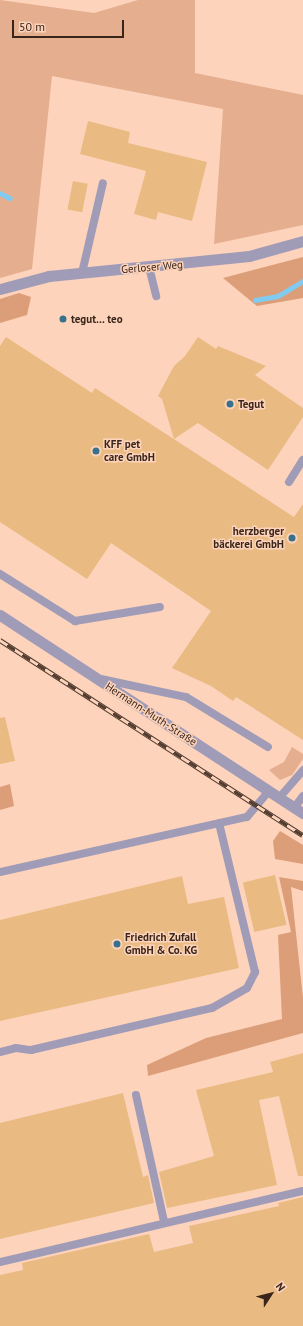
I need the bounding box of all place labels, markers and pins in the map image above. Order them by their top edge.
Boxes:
place label: tegut… teo [71,312,123,326]
marker: tegut… teo [58,314,68,324]
place label: Tegut [238,397,264,411]
marker: Tegut [225,399,235,409]
place label: KFF pet care GmbH [104,438,155,464]
marker: KFF pet care GmbH [91,446,101,456]
place label: herzberger bäckerei GmbH [213,525,284,551]
marker: herzberger bäckerei GmbH [287,533,297,543]
place label: Friedrich Zufall GmbH & Co. KG [125,931,198,957]
marker: Friedrich Zufall GmbH & Co. KG [112,939,122,949]

